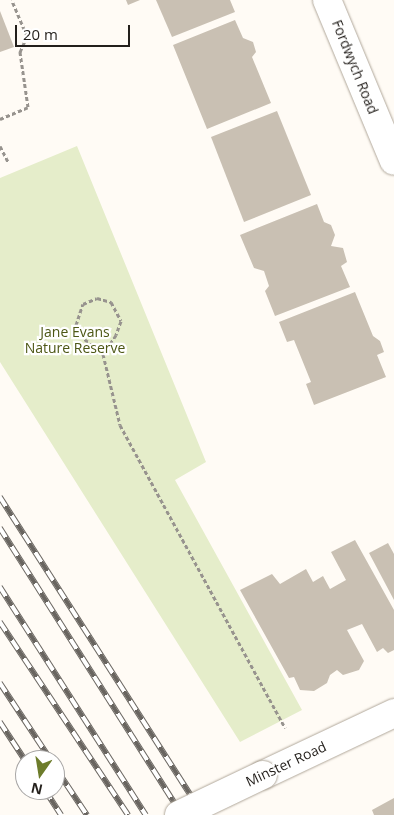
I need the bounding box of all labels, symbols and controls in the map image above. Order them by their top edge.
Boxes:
scale bar [18,15,132,47]
street label: Fordwych Road [328,17,382,117]
text: 20 m [23,24,58,44]
park label: Jane Evans Nature Reserve [25,324,125,357]
street label: Minster Road [243,738,329,790]
north arrow [15,750,65,800]
text: N [29,779,44,800]

